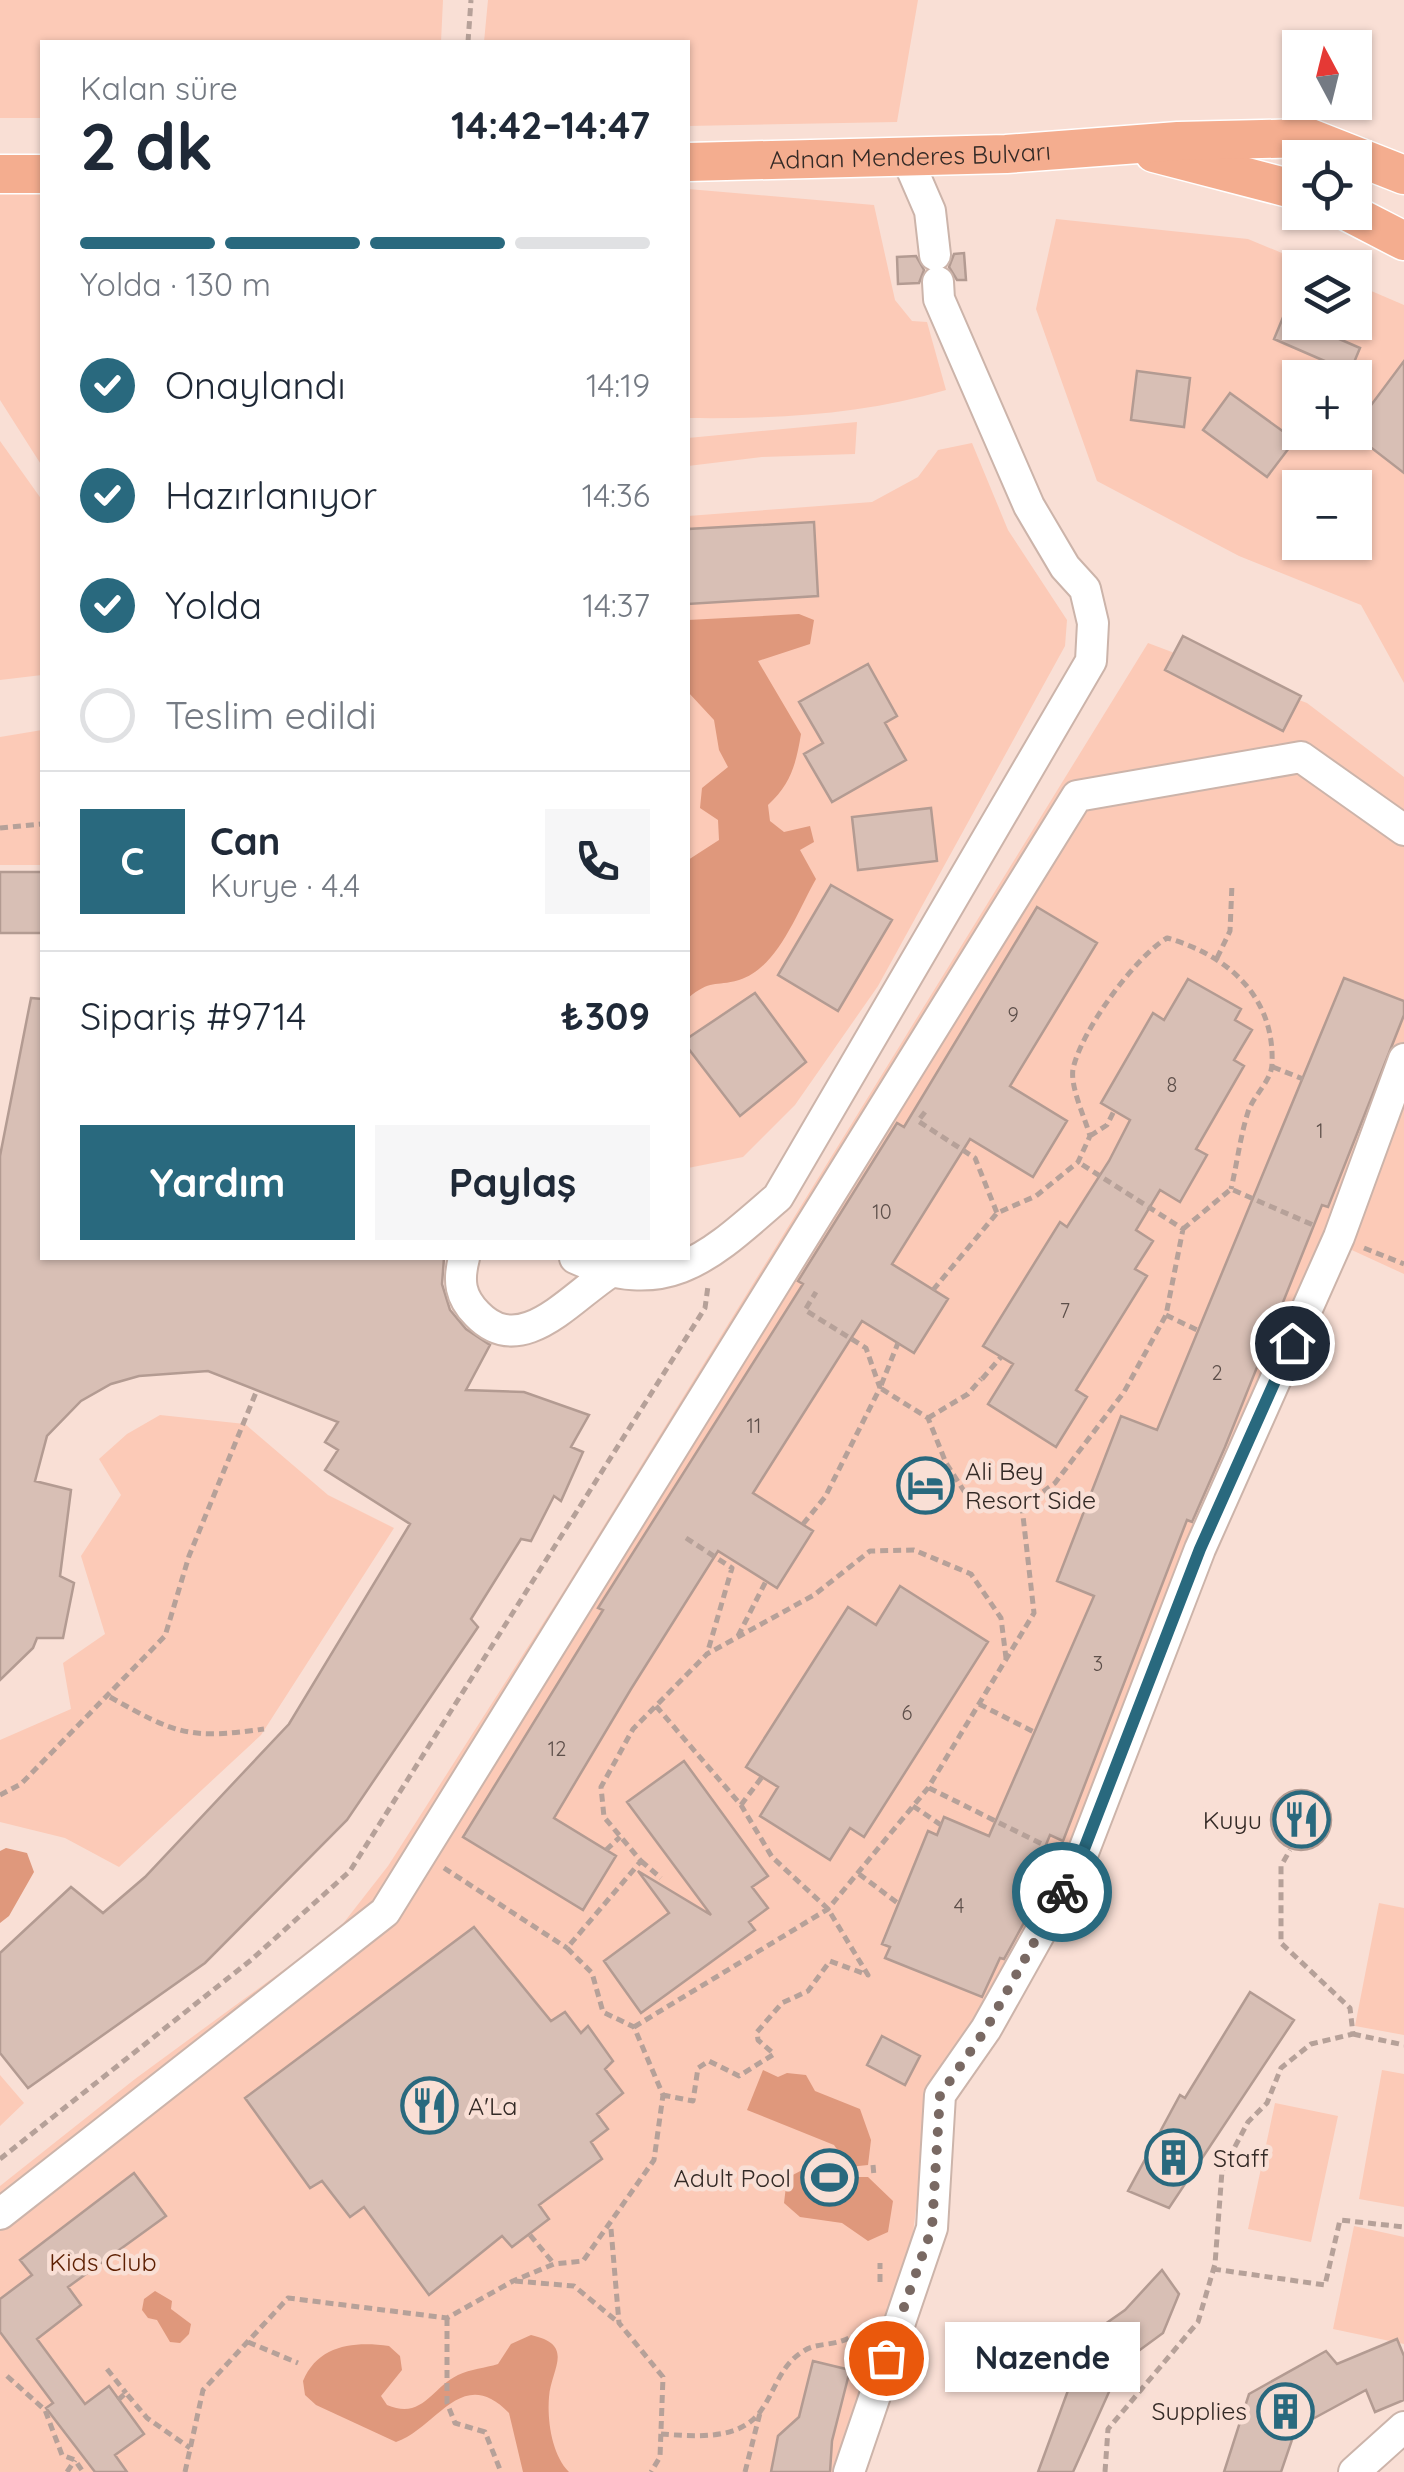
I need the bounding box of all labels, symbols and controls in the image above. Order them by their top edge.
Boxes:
north arrow [1282,30,1372,120]
map controls [1282,30,1372,560]
text: Kalan süre [80,68,238,108]
text: 14:42–14:47 [451,101,650,149]
text: 2 dk [80,105,213,186]
street label: Adnan Menderes Bulvarı [769,135,1052,175]
button: locate [1282,140,1372,230]
button: layers [1282,250,1372,340]
text: Yolda · 130 m [80,264,271,304]
icon: check [80,358,135,413]
button: + [1282,360,1372,450]
text: Onaylandı [165,361,346,409]
text: 14:19 [586,365,650,405]
icon: check [80,468,135,523]
button: − [1282,470,1372,560]
text: Hazırlanıyor [165,471,377,519]
text: 14:36 [582,475,650,515]
icon: check [80,578,135,633]
text: Yolda [165,581,262,629]
text: 14:37 [583,585,650,625]
text: Teslim edildi [165,691,377,739]
button: phone [545,809,650,914]
text: Can [210,817,280,865]
text: C [121,837,144,885]
text: Kurye · 4.4 [210,865,360,905]
text: Sipariş #9714 [80,992,306,1040]
text: ₺309 [561,992,650,1040]
house number: 9 [1007,1002,1019,1027]
house number: 8 [1167,1072,1177,1097]
house number: 1 [1316,1118,1324,1143]
button: Yardım [80,1125,355,1240]
button: Paylaş [375,1125,650,1240]
house number: 10 [872,1199,892,1224]
house number: 7 [1060,1298,1070,1323]
pin [1250,1301,1335,1386]
icon: home [1265,1316,1320,1371]
house number: 2 [1211,1360,1223,1385]
house number: 11 [747,1413,761,1438]
hotel icon: Ali Bey Resort Side [896,1455,956,1515]
place label: Ali Bey Resort Side [965,1455,1096,1515]
house number: 3 [1093,1651,1103,1676]
house number: 6 [902,1700,913,1725]
house number: 12 [548,1736,566,1761]
restaurant icon: Kuyu [1271,1790,1331,1850]
place label: Kuyu [1203,1804,1262,1835]
courier [1012,1842,1112,1942]
icon: bike [1035,1865,1090,1920]
house number: 4 [954,1893,964,1918]
restaurant icon: A'La [399,2076,459,2136]
place label: A'La [468,2090,517,2121]
building icon: Staff [1144,2128,1204,2188]
place label: Staff [1213,2142,1269,2173]
sports icon: Adult Pool [800,2148,860,2208]
place label: Adult Pool [673,2162,791,2193]
park label: Kids Club [49,2246,157,2277]
pin [844,2316,929,2401]
callout: Nazende [946,2323,1141,2393]
icon: bag [859,2331,914,2386]
text: Nazende [975,2337,1110,2377]
building icon: Supplies [1256,2381,1316,2441]
place label: Supplies [1151,2395,1247,2426]

